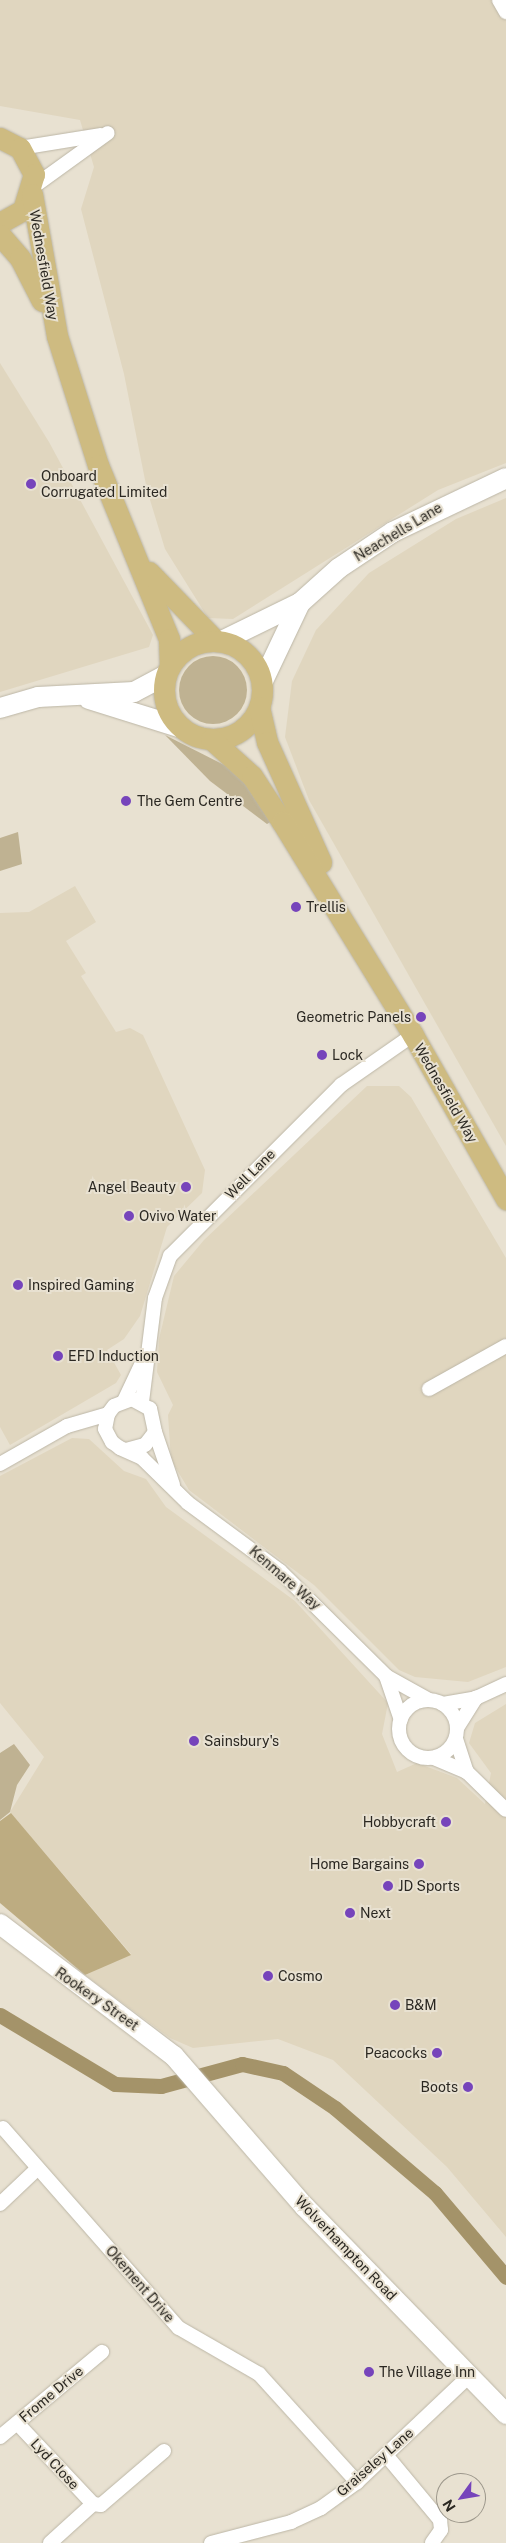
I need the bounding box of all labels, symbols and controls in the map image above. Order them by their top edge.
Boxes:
street label: Wednesfield Way [26,208,62,322]
place label: Onboard Corrugated Limited [41,468,167,501]
marker: Onboard Corrugated Limited [25,478,37,490]
street label: Neachells Lane [351,499,445,565]
place label: The Gem Centre [137,793,242,809]
marker: The Gem Centre [119,794,133,808]
place label: Trellis [306,899,346,915]
marker: Trellis [290,901,302,913]
place label: Geometric Panels [296,1009,411,1025]
marker: Geometric Panels [415,1011,427,1023]
street label: Wednesfield Way [411,1040,481,1146]
place label: Lock [332,1047,363,1063]
marker: Lock [316,1049,328,1061]
street label: Well Lane [221,1145,279,1203]
place label: Angel Beauty [88,1179,176,1195]
marker: Angel Beauty [180,1181,192,1193]
place label: Ovivo Water [139,1208,217,1224]
marker: Ovivo Water [123,1210,135,1222]
place label: Inspired Gaming [28,1277,134,1293]
marker: Inspired Gaming [12,1279,24,1291]
place label: EFD Induction [68,1348,159,1364]
marker: EFD Induction [52,1350,64,1362]
street label: Kenmare Way [246,1542,324,1614]
place label: Sainsbury's [204,1733,279,1749]
marker: Sainsbury's [188,1735,200,1747]
place label: Hobbycraft [363,1814,436,1830]
marker: Hobbycraft [440,1816,452,1828]
place label: Home Bargains [310,1856,409,1872]
marker: Home Bargains [413,1858,425,1870]
place label: JD Sports [398,1878,460,1894]
marker: JD Sports [382,1880,394,1892]
place label: Next [360,1905,391,1921]
marker: Next [344,1907,356,1919]
street label: Rookery Street [52,1964,142,2034]
place label: Cosmo [278,1968,323,1984]
marker: Cosmo [262,1970,274,1982]
place label: B&M [405,1997,437,2013]
marker: B&M [389,1999,401,2011]
place label: Peacocks [365,2045,427,2061]
marker: Peacocks [431,2047,443,2059]
place label: Boots [421,2079,458,2095]
marker: Boots [462,2081,474,2093]
street label: Wolverhampton Road [292,2192,400,2304]
street label: Okement Drive [102,2242,178,2326]
street label: Frome Drive [16,2362,86,2426]
place label: The Village Inn [379,2364,476,2380]
marker: The Village Inn [363,2366,375,2378]
street label: Graiseley Lane [333,2424,417,2500]
street label: Lyd Close [27,2435,83,2493]
north arrow [436,2473,486,2523]
text: N [439,2497,459,2514]

